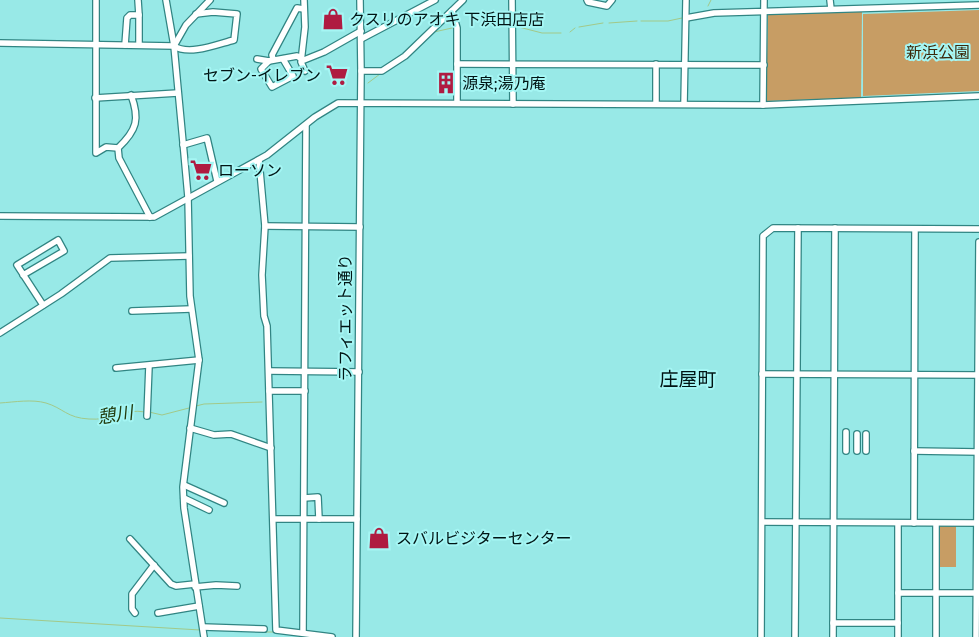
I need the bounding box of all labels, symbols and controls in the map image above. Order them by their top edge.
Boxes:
shop icon: クスリのアオキ 下浜田店店 [320,6,346,32]
place label: クスリのアオキ 下浜田店店 [349,10,544,29]
park label: 新浜公園 [906,43,970,62]
supermarket icon: セブン-イレブン [324,62,350,88]
place label: セブン-イレブン [203,66,321,85]
building icon: 源泉;湯乃庵 [433,70,459,96]
place label: 源泉;湯乃庵 [462,74,545,93]
supermarket icon: ローソン [188,157,214,183]
place label: ローソン [218,161,282,180]
street label: ラフィエット通り [336,254,355,382]
district label: 庄屋町 [659,368,717,391]
water label: 憩川 [96,401,136,429]
shop icon: スバルビジターセンター [366,525,392,551]
place label: スバルビジターセンター [396,529,572,548]

